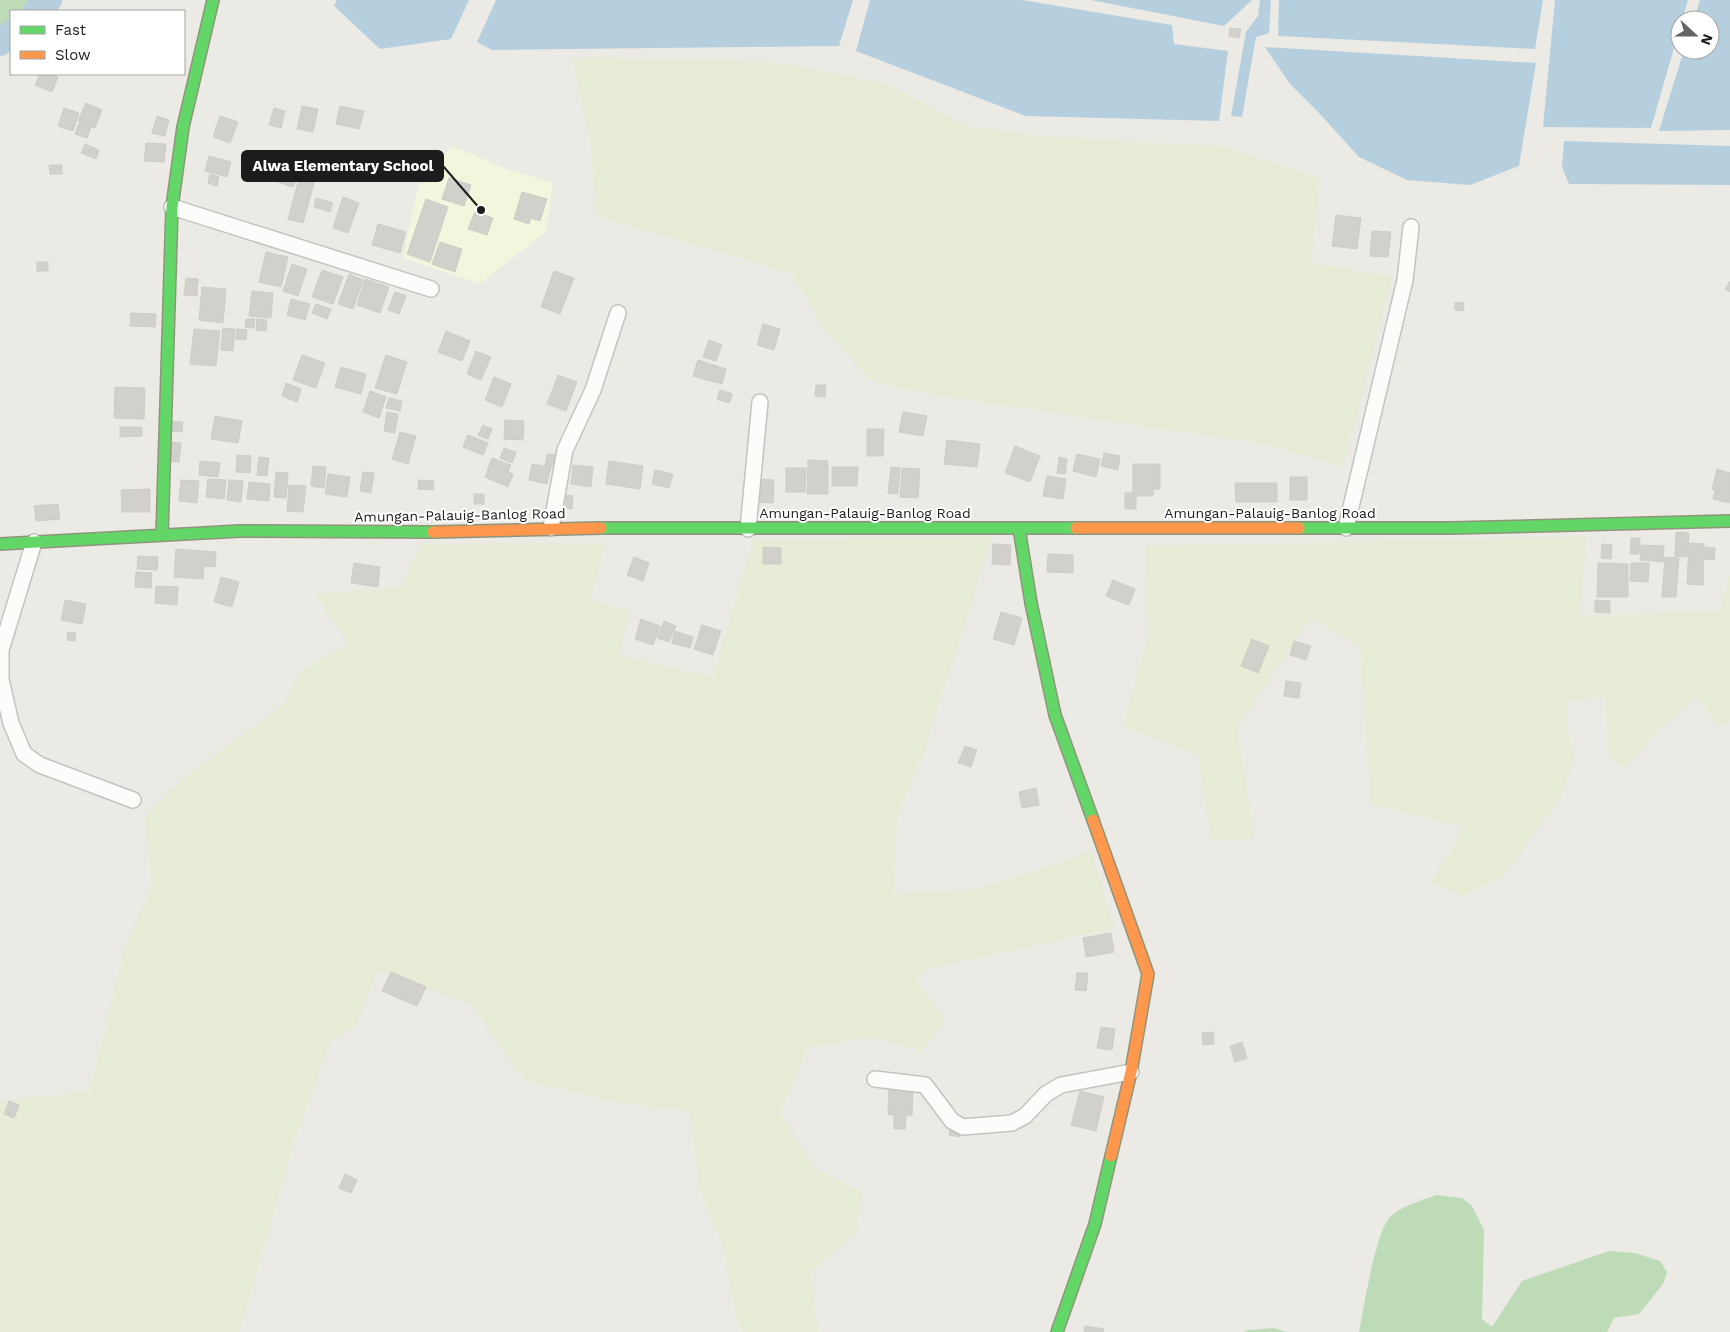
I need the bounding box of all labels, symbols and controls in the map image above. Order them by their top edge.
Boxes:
legend [10,10,185,75]
north arrow [1670,10,1720,60]
text: Fast [55,21,87,39]
text: N [1698,32,1716,47]
text: Slow [55,46,91,64]
callout: Alwa Elementary School [242,151,443,181]
text: Alwa Elementary School [253,157,434,175]
street label: Amungan-Palauig-Banlog Road [354,505,566,525]
street label: Amungan-Palauig-Banlog Road [759,505,971,521]
street label: Amungan-Palauig-Banlog Road [1164,505,1376,521]

